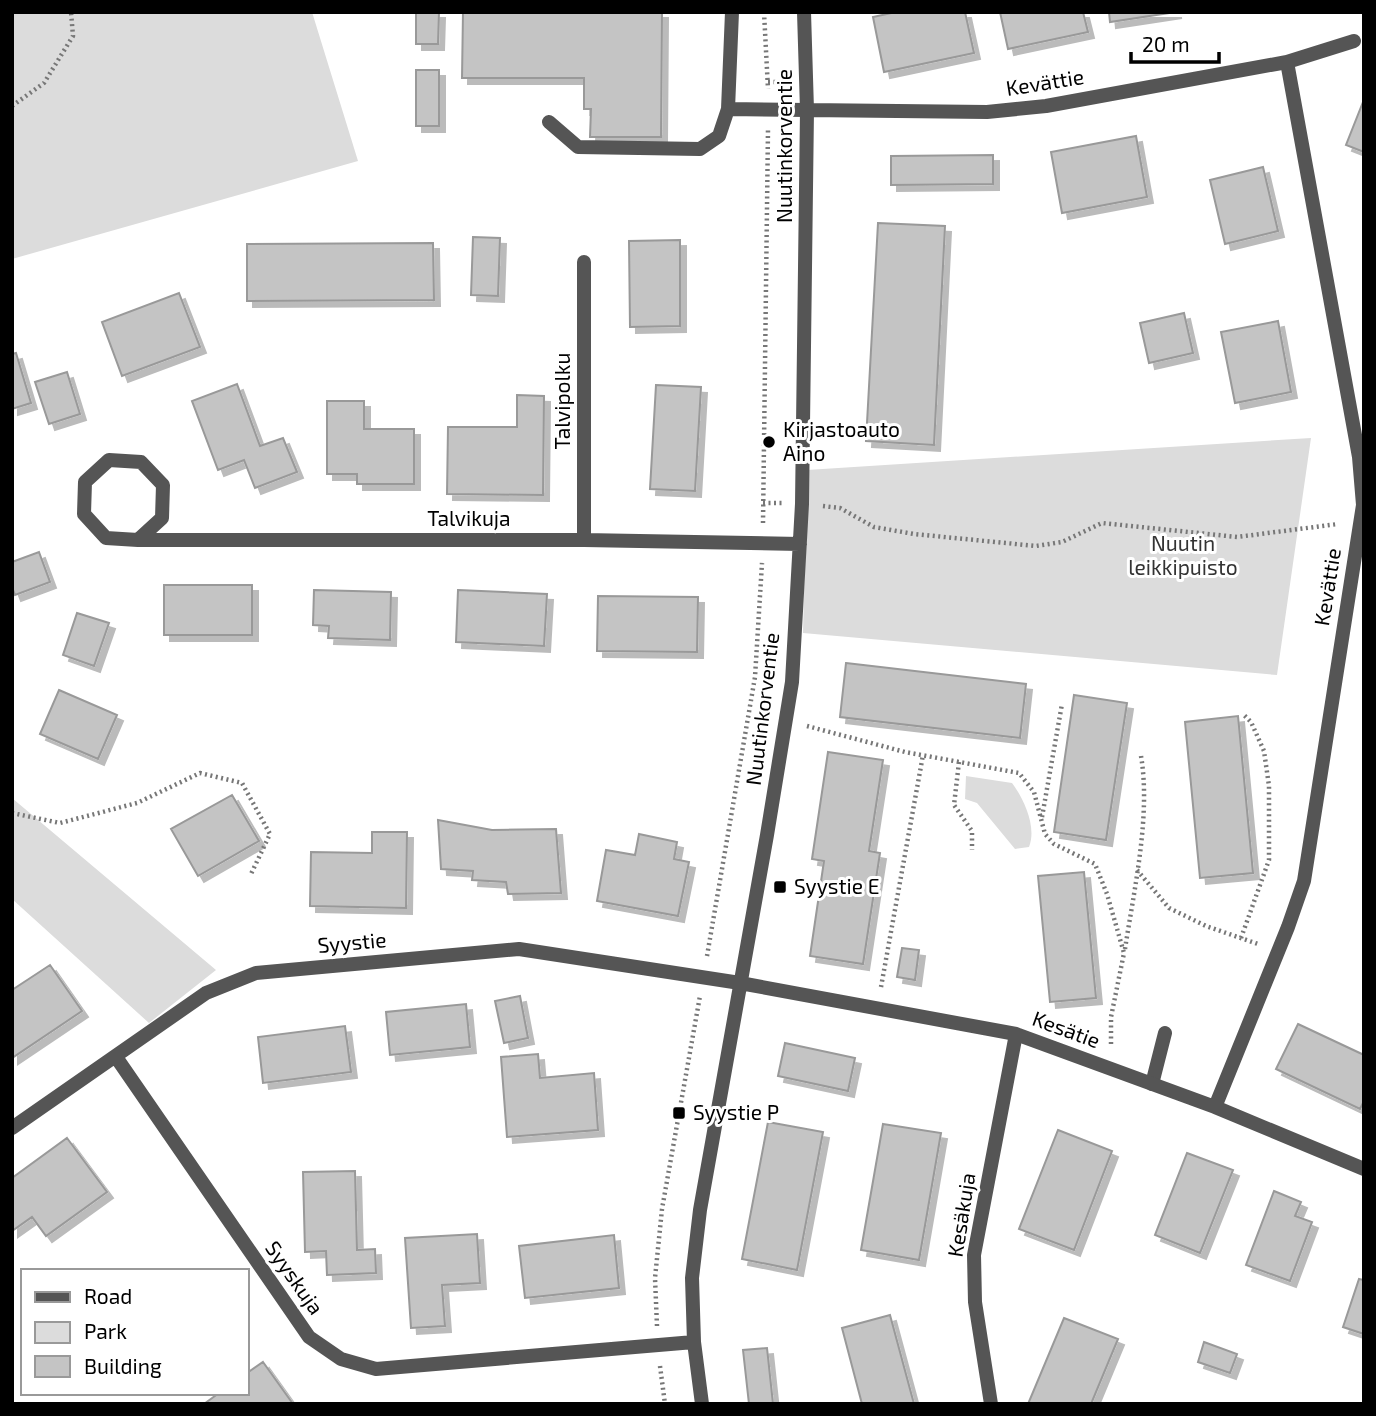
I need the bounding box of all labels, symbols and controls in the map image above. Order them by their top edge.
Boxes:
scale bar [1131,21,1218,65]
text: 20 m [1142,31,1190,56]
street label: Kevättie [1004,63,1085,100]
street label: Nuutinkorventie [771,69,796,223]
street label: Talvipolku [549,353,574,449]
place label: Kirjastoauto Aino [783,416,900,465]
marker: Kirjastoauto Aino [761,434,777,450]
street label: Talvikuja [427,505,511,531]
park label: Nuutin leikkipuisto [1128,530,1238,579]
street label: Kevättie [1308,546,1345,627]
street label: Nuutinkorventie [740,631,783,787]
place label: Syystie E [794,873,879,898]
marker: Syystie E [772,879,788,895]
street label: Syystie [316,926,387,957]
street label: Kesätie [1029,1005,1104,1052]
place label: Syystie P [693,1099,779,1124]
marker: Syystie P [671,1105,687,1121]
street label: Kesäkuja [942,1171,981,1259]
street label: Syyskuja [260,1236,330,1319]
legend [21,1269,248,1395]
text: Road [84,1283,132,1308]
text: Park [84,1318,127,1343]
text: Building [84,1353,162,1378]

